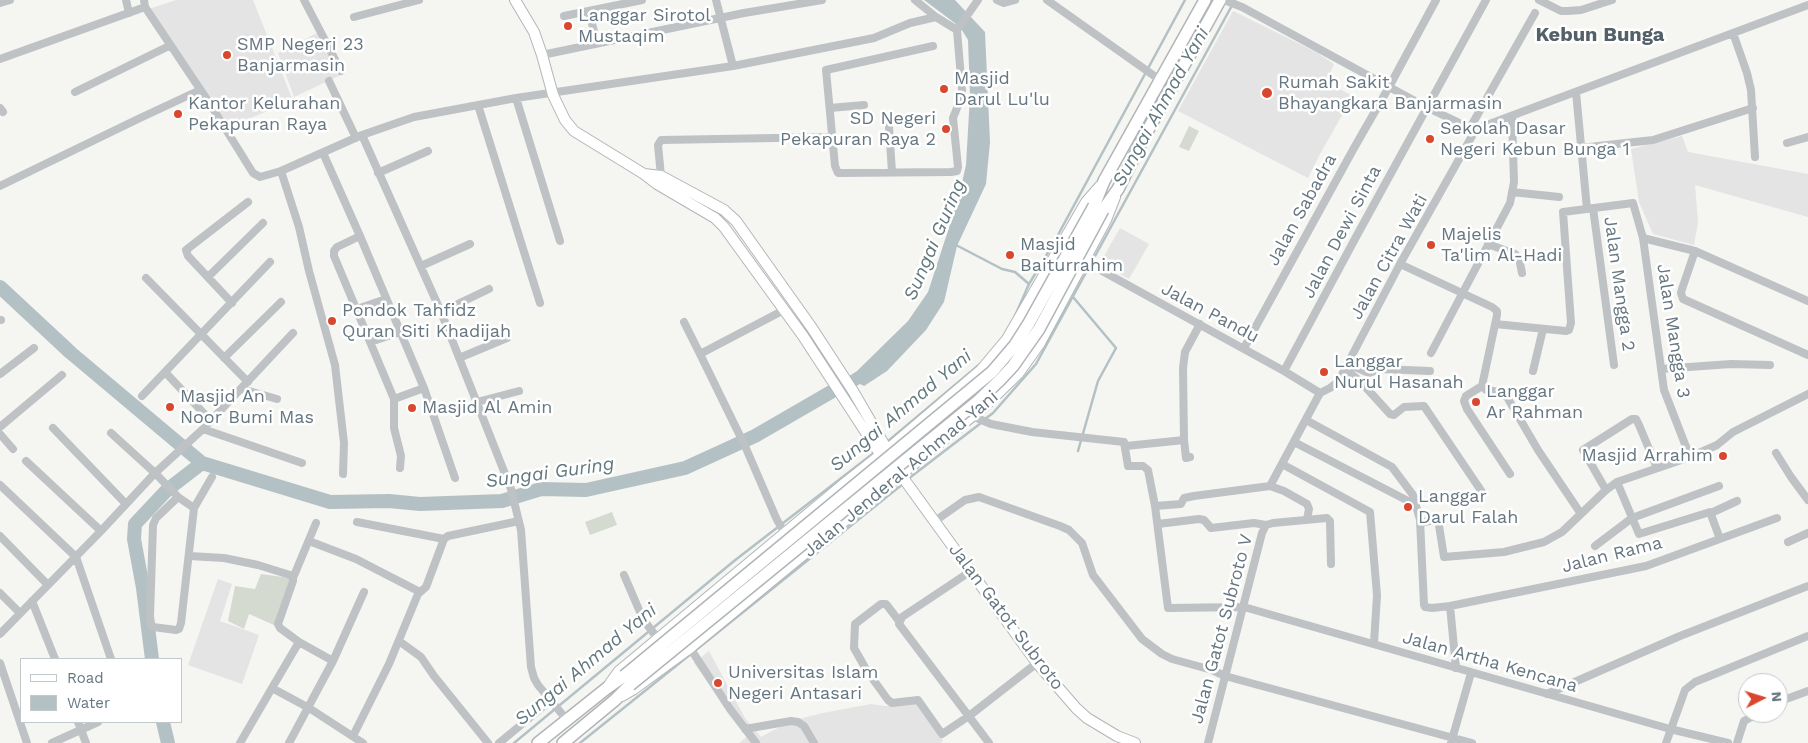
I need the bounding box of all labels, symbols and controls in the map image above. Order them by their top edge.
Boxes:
place label: Langgar Sirotol Mustaqim [578,5,711,48]
marker: Langgar Sirotol Mustaqim [562,20,574,32]
district label: Kebun Bunga [1536,23,1664,47]
water label: Sungai Ahmad Yani [1108,24,1214,190]
place label: SMP Negeri 23 Banjarmasin [237,34,364,76]
marker: SMP Negeri 23 Banjarmasin [221,49,233,61]
place label: Masjid Darul Lu'lu [954,68,1050,110]
place label: Rumah Sakit Bhayangkara Banjarmasin [1278,72,1502,115]
marker: Masjid Darul Lu'lu [938,83,950,95]
marker: Rumah Sakit Bhayangkara Banjarmasin [1260,86,1274,100]
place label: Kantor Kelurahan Pekapuran Raya [188,93,340,136]
marker: Kantor Kelurahan Pekapuran Raya [172,108,184,120]
place label: SD Negeri Pekapuran Raya 2 [780,108,936,150]
place label: Sekolah Dasar Negeri Kebun Bunga 1 [1440,118,1630,160]
marker: SD Negeri Pekapuran Raya 2 [940,123,952,135]
marker: Sekolah Dasar Negeri Kebun Bunga 1 [1424,133,1436,145]
street label: Jalan Sabadra [1262,150,1342,270]
street label: Jalan Dewi Sinta [1298,162,1386,302]
water label: Sungai Guring [899,176,971,304]
street label: Jalan Citra Wati [1346,191,1432,323]
street label: Jalan Mangga 2 [1599,215,1639,353]
place label: Majelis Ta'lim Al-Hadi [1441,224,1562,266]
place label: Masjid Baiturrahim [1020,234,1123,276]
marker: Majelis Ta'lim Al-Hadi [1425,239,1437,251]
marker: Masjid Baiturrahim [1004,249,1016,261]
street label: Jalan Mangga 3 [1652,262,1694,400]
street label: Jalan Pandu [1157,278,1263,348]
place label: Pondok Tahfidz Quran Siti Khadijah [342,300,511,342]
marker: Pondok Tahfidz Quran Siti Khadijah [326,315,338,327]
water label: Sungai Ahmad Yani [825,345,977,477]
place label: Langgar Nurul Hasanah [1334,351,1464,394]
marker: Langgar Nurul Hasanah [1318,366,1330,378]
place label: Langgar Ar Rahman [1486,381,1583,424]
place label: Masjid An Noor Bumi Mas [180,386,314,428]
street label: Jalan Jenderal Achmad Yani [799,386,1003,562]
marker: Langgar Ar Rahman [1470,396,1482,408]
place label: Masjid Al Amin [422,397,552,419]
marker: Masjid An Noor Bumi Mas [164,401,176,413]
marker: Masjid Al Amin [406,402,418,414]
place label: Masjid Arrahim [1581,445,1713,467]
marker: Masjid Arrahim [1717,450,1729,462]
water label: Sungai Guring [484,453,616,493]
place label: Langgar Darul Falah [1418,486,1518,528]
marker: Langgar Darul Falah [1402,501,1414,513]
street label: Jalan Gatot Subroto V [1186,532,1258,726]
street label: Jalan Rama [1560,532,1664,578]
street label: Jalan Gatot Subroto [944,540,1068,694]
water label: Sungai Ahmad Yani [510,599,662,731]
street label: Jalan Artha Kencana [1400,627,1580,697]
legend [20,658,182,723]
place label: Universitas Islam Negeri Antasari [728,662,878,704]
text: Road [67,669,104,687]
north arrow [1738,673,1788,723]
marker: Universitas Islam Negeri Antasari [712,677,724,689]
text: N [1769,691,1785,703]
text: Water [67,694,110,712]

